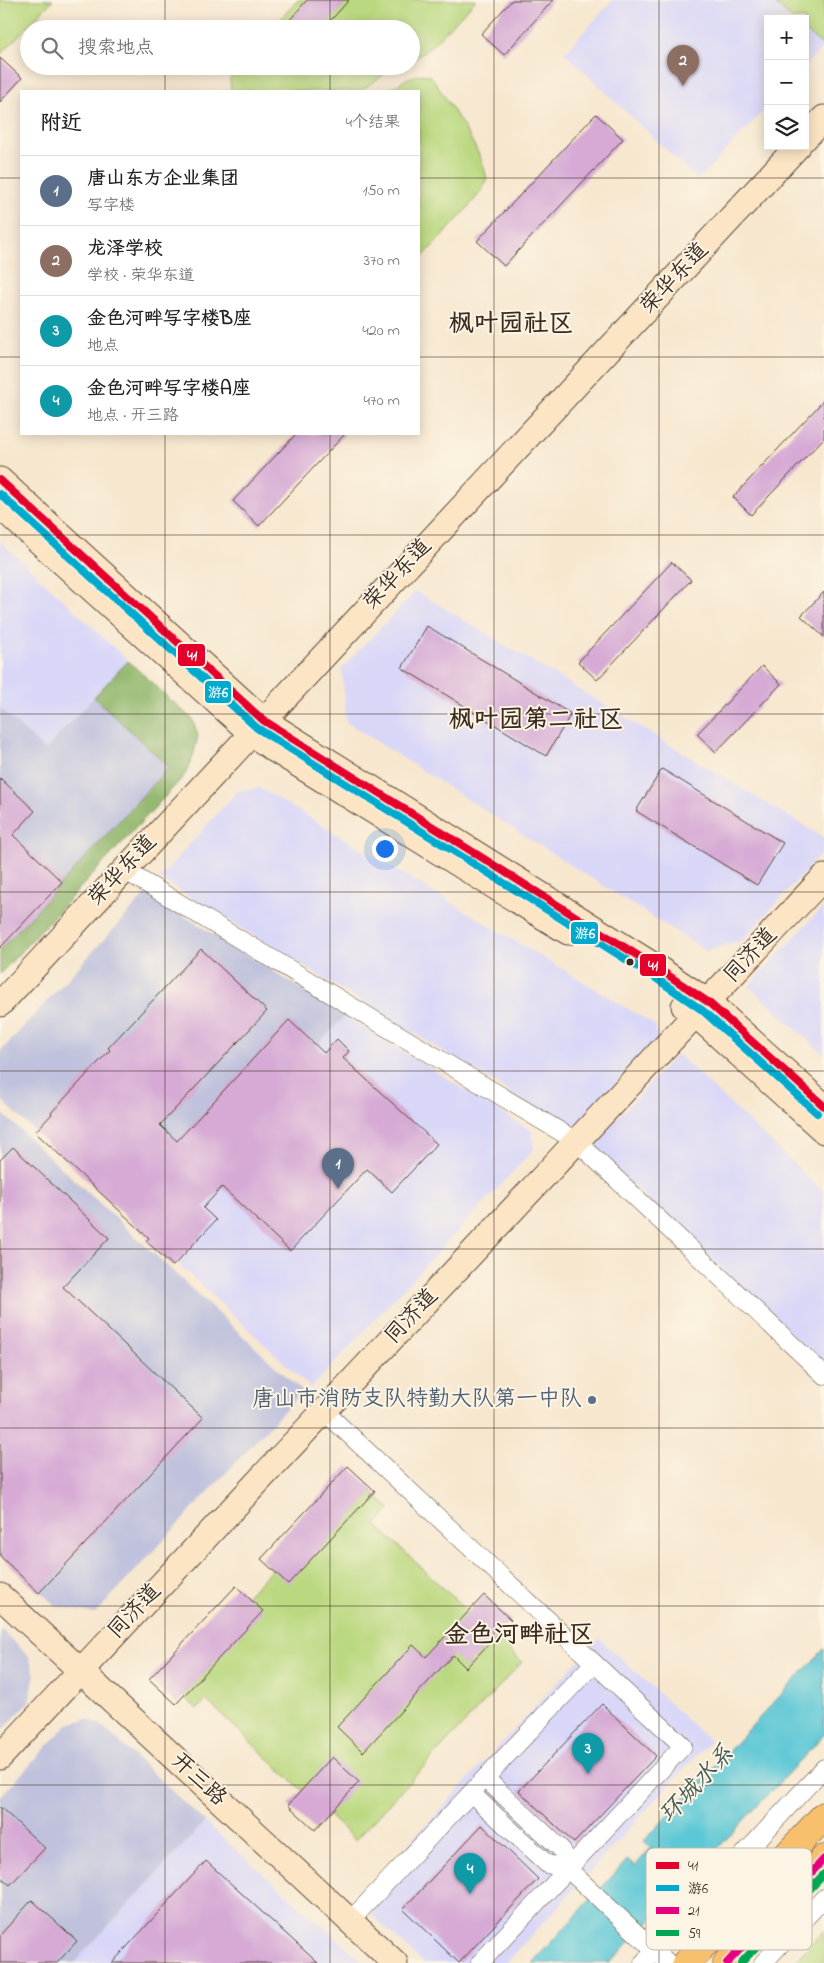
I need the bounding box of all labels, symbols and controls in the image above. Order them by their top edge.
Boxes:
map controls [764,15,809,150]
button: + [764,15,809,60]
search box [20,20,420,75]
icon: search [38,34,66,62]
text: 搜索地点 [78,35,154,62]
pin: 2 [667,45,699,86]
button: − [764,60,809,105]
button: layers [764,105,809,150]
text: 附近 [40,109,82,139]
text: 4个结果 [345,111,400,135]
text: 唐山东方企业集团 [87,166,239,193]
text: 1 [53,179,59,203]
text: 150 m [362,179,400,203]
text: 写字楼 [87,194,135,218]
text: 龙泽学校 [87,236,163,263]
street label: 荣华东道 [633,236,717,322]
text: 2 [52,249,60,273]
text: 370 m [363,249,400,273]
text: 学校 · 荣华东道 [87,264,194,288]
text: 金色河畔写字楼B座 [87,306,252,333]
district label: 枫叶园社区 [448,307,574,343]
text: 3 [53,319,59,343]
text: 420 m [362,319,400,343]
text: 地点 [87,334,119,358]
text: 金色河畔写字楼A座 [87,376,251,403]
text: 4 [53,389,59,413]
text: 470 m [363,389,400,413]
text: 地点 · 开三路 [87,404,178,428]
street label: 荣华东道 [356,532,440,618]
line badge: 41 [177,643,206,667]
text: 41 [186,646,198,667]
line badge: 游6 [204,680,232,704]
text: 游6 [208,683,229,704]
district label: 枫叶园第二社区 [448,703,624,739]
street label: 荣华东道 [81,828,165,914]
your location [372,836,398,862]
line badge: 游6 [570,921,599,945]
street label: 同济道 [717,921,785,991]
text: 游6 [575,924,596,945]
line badge: 41 [639,953,667,977]
text: 41 [647,956,659,977]
unlabelled marker [625,957,635,967]
pin: 1 [322,1148,354,1189]
street label: 同济道 [378,1282,446,1352]
place label: 唐山市消防支队特勤大队第一中队 [252,1384,582,1416]
marker: 唐山市消防支队特勤大队第一中队 [586,1394,598,1406]
street label: 同济道 [101,1577,169,1647]
district label: 金色河畔社区 [444,1618,594,1654]
pin: 3 [572,1733,604,1774]
water label: 环城水系 [652,1738,744,1832]
street label: 开三路 [163,1746,233,1814]
legend [646,1848,812,1950]
pin: 4 [454,1853,486,1894]
text: 41 [688,1856,699,1877]
text: 游6 [688,1879,708,1900]
text: 21 [688,1901,700,1922]
text: 59 [688,1924,701,1945]

